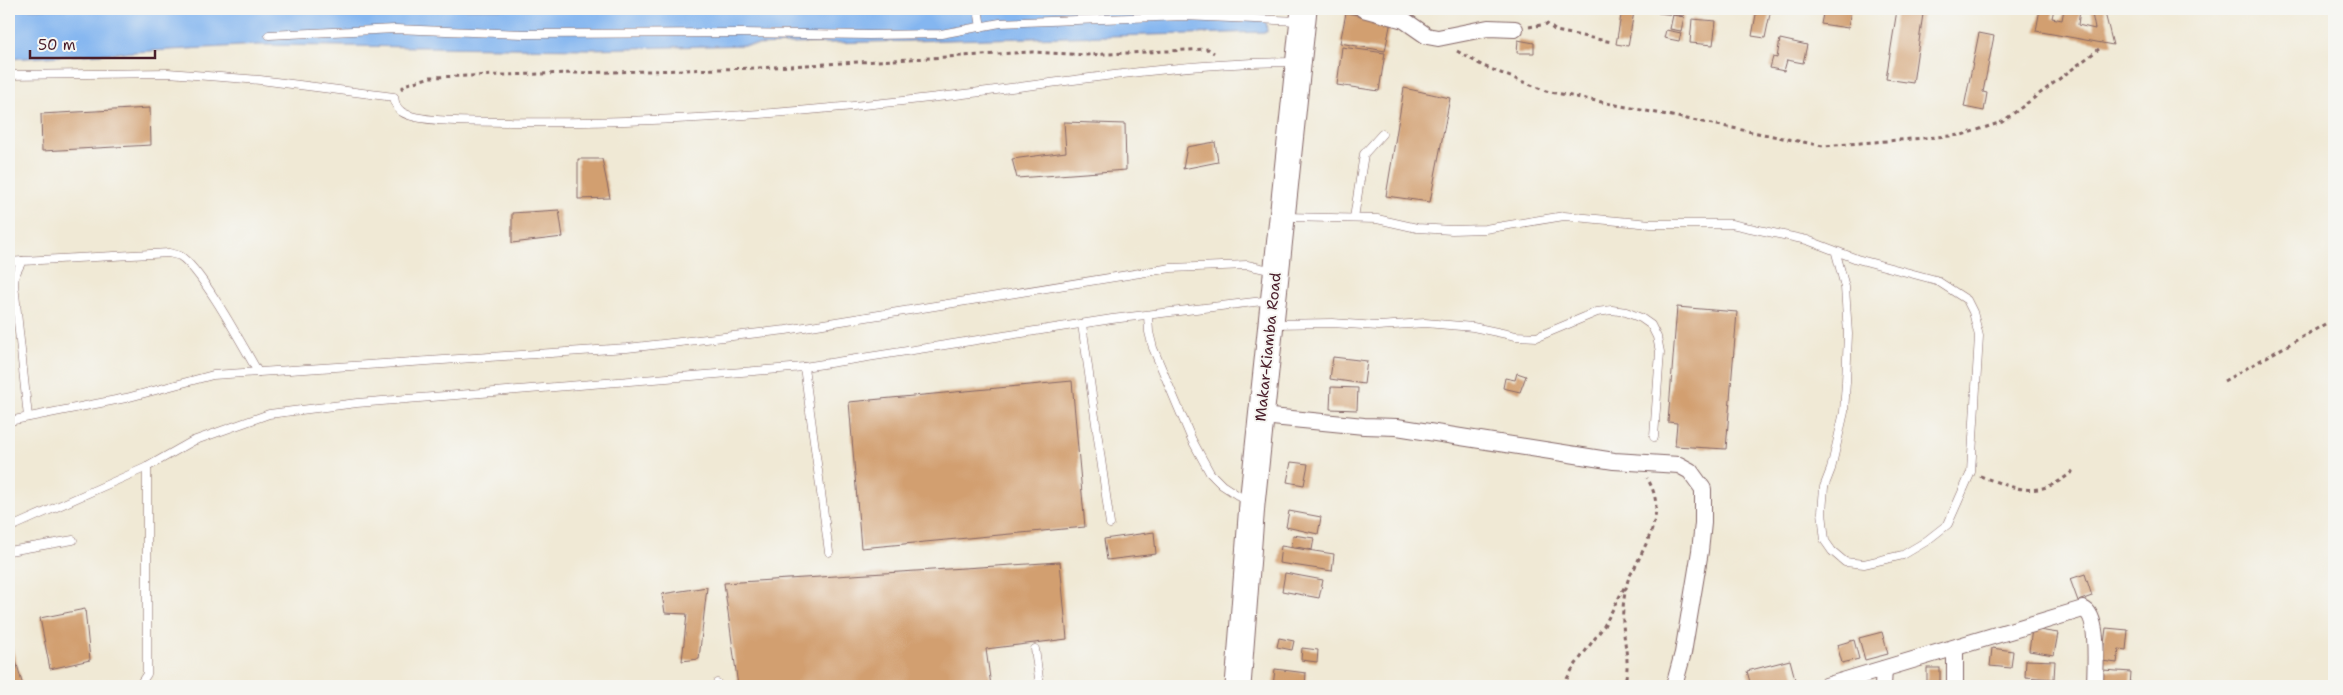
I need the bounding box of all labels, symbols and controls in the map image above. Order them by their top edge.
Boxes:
scale bar [30,28,155,60]
text: 50 m [38,35,76,55]
street label: Makar-Kiamba Road [1250,271,1286,422]

